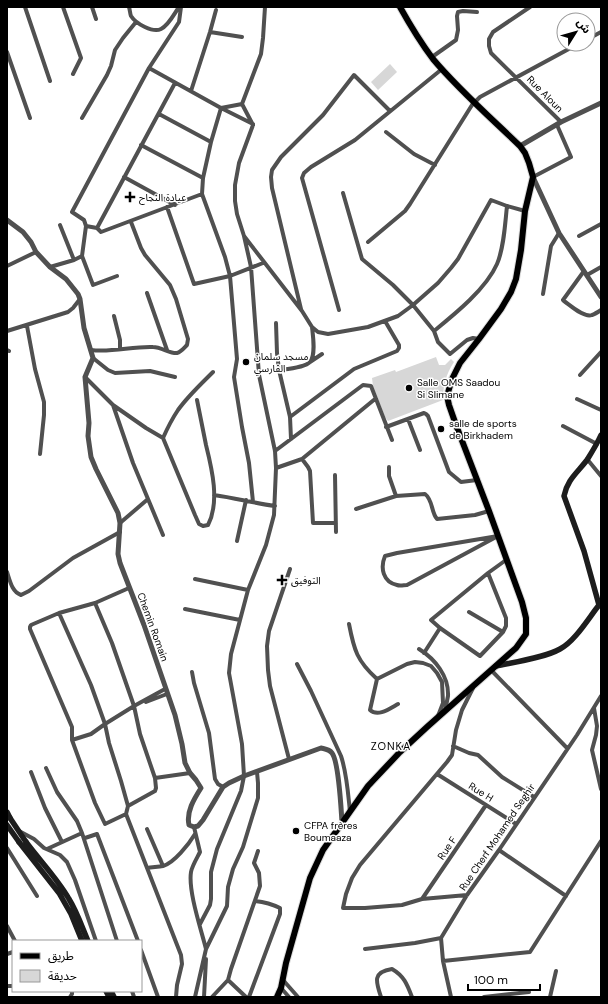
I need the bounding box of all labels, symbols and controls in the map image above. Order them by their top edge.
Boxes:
north arrow [556,12,596,52]
text: ش [574,16,594,36]
street label: Rue Aloun [524,73,566,115]
marker: عيادة النجاح [124,191,136,203]
place label: عيادة النجاح [139,191,186,205]
place label: مسجد سلمان الفارسي [254,350,308,376]
marker: مسجد سلمان الفارسي [241,357,251,367]
place label: Salle OMS Saadou Si Slimane [417,376,501,401]
marker: Salle OMS Saadou Si Slimane [404,383,414,393]
place label: salle de sports de Birkhadem [449,417,517,442]
marker: salle de sports de Birkhadem [436,424,446,434]
marker: التوفيق [276,574,288,586]
place label: التوفيق [291,574,321,587]
street label: Chemin Romain [135,591,172,663]
district label: ZONKA [371,739,411,753]
street label: Rue H [466,779,496,805]
street label: Rue Cherf Mohamed Seghir [456,781,538,893]
place label: CFPA frères Boumaaza [304,819,358,844]
marker: CFPA frères Boumaaza [291,826,301,836]
street label: Rue F [435,833,460,862]
legend [12,940,142,992]
text: طريق [48,948,74,964]
scale bar [468,966,540,992]
text: حديقة [48,968,77,984]
text: 100 m [474,972,508,988]

